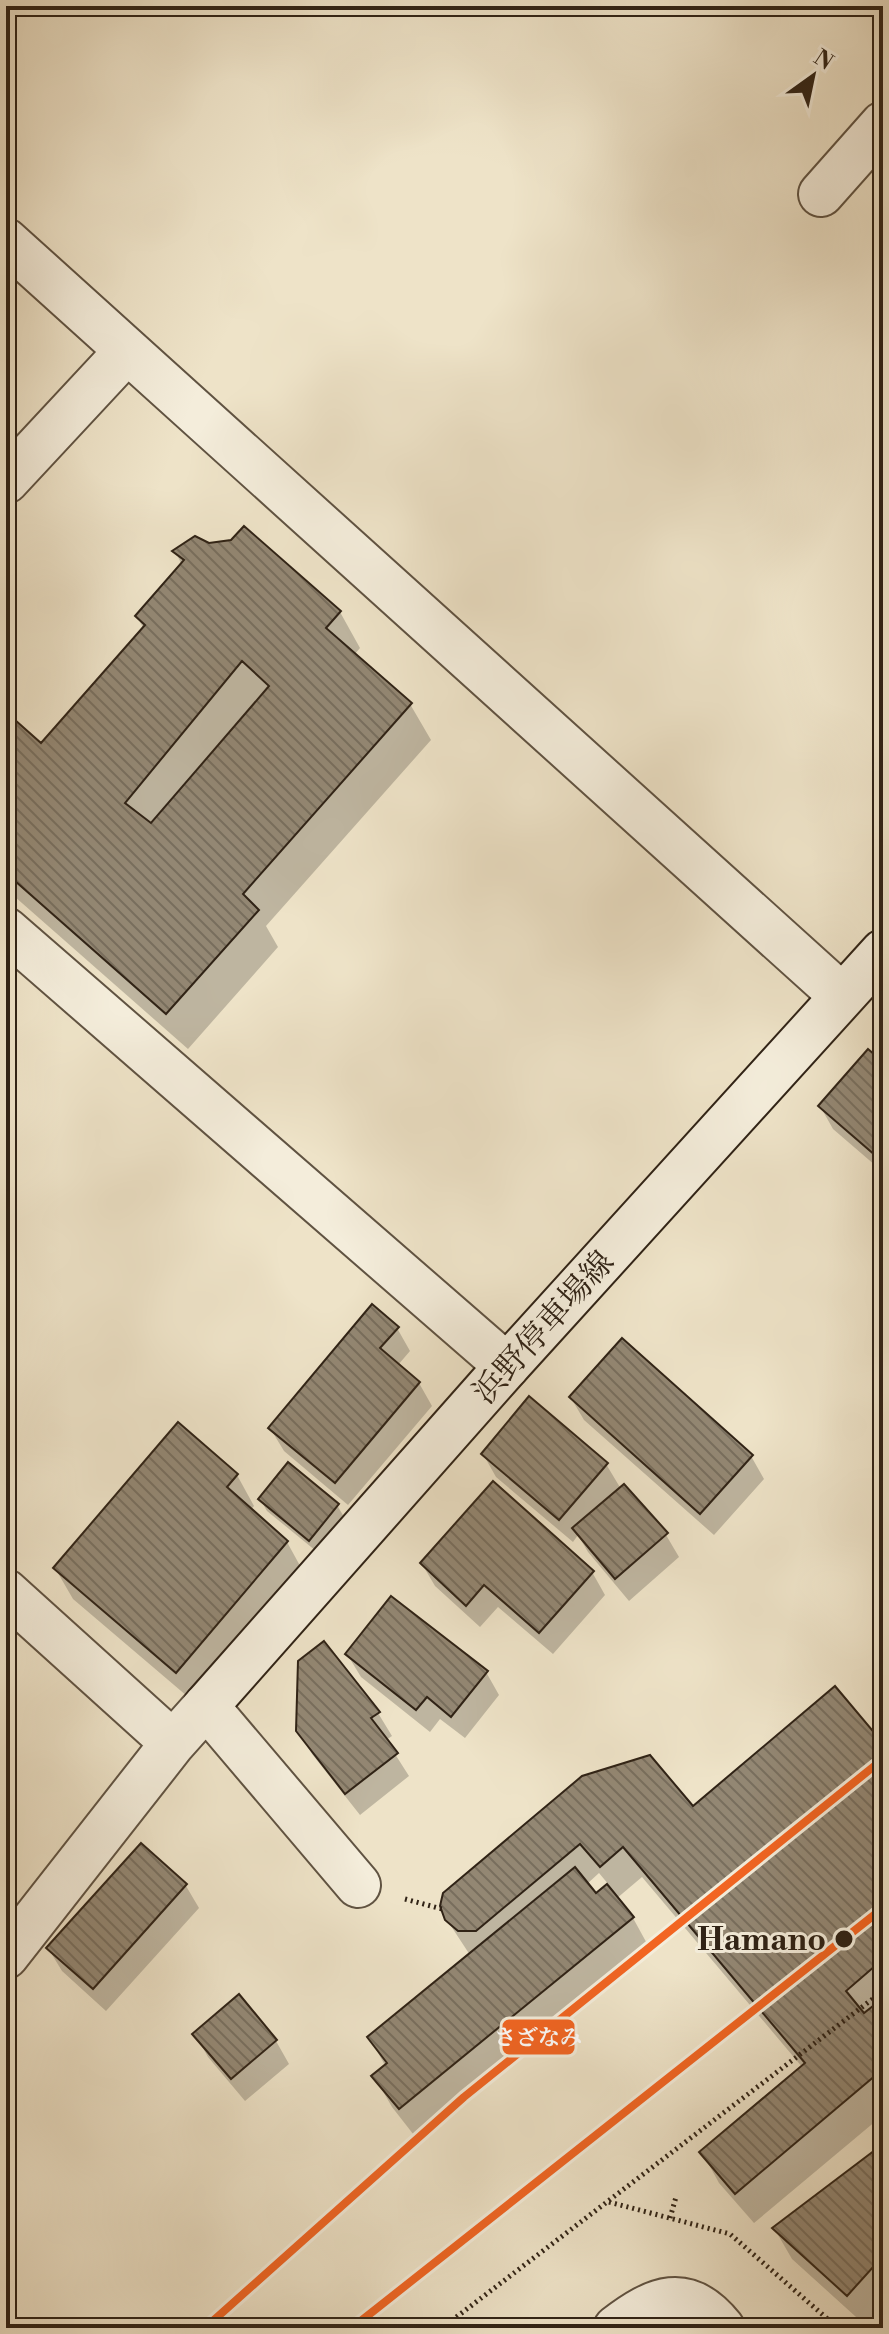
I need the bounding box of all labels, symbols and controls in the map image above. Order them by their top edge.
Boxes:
north arrow [773,36,853,116]
text: N [808,44,838,77]
street label: 浜野停車場線 [465,1243,623,1412]
place label: Hamano [697,1920,826,1960]
marker: Hamano [833,1928,855,1950]
line badge: さざなみ [501,2018,576,2056]
text: さざなみ [494,2025,582,2052]

